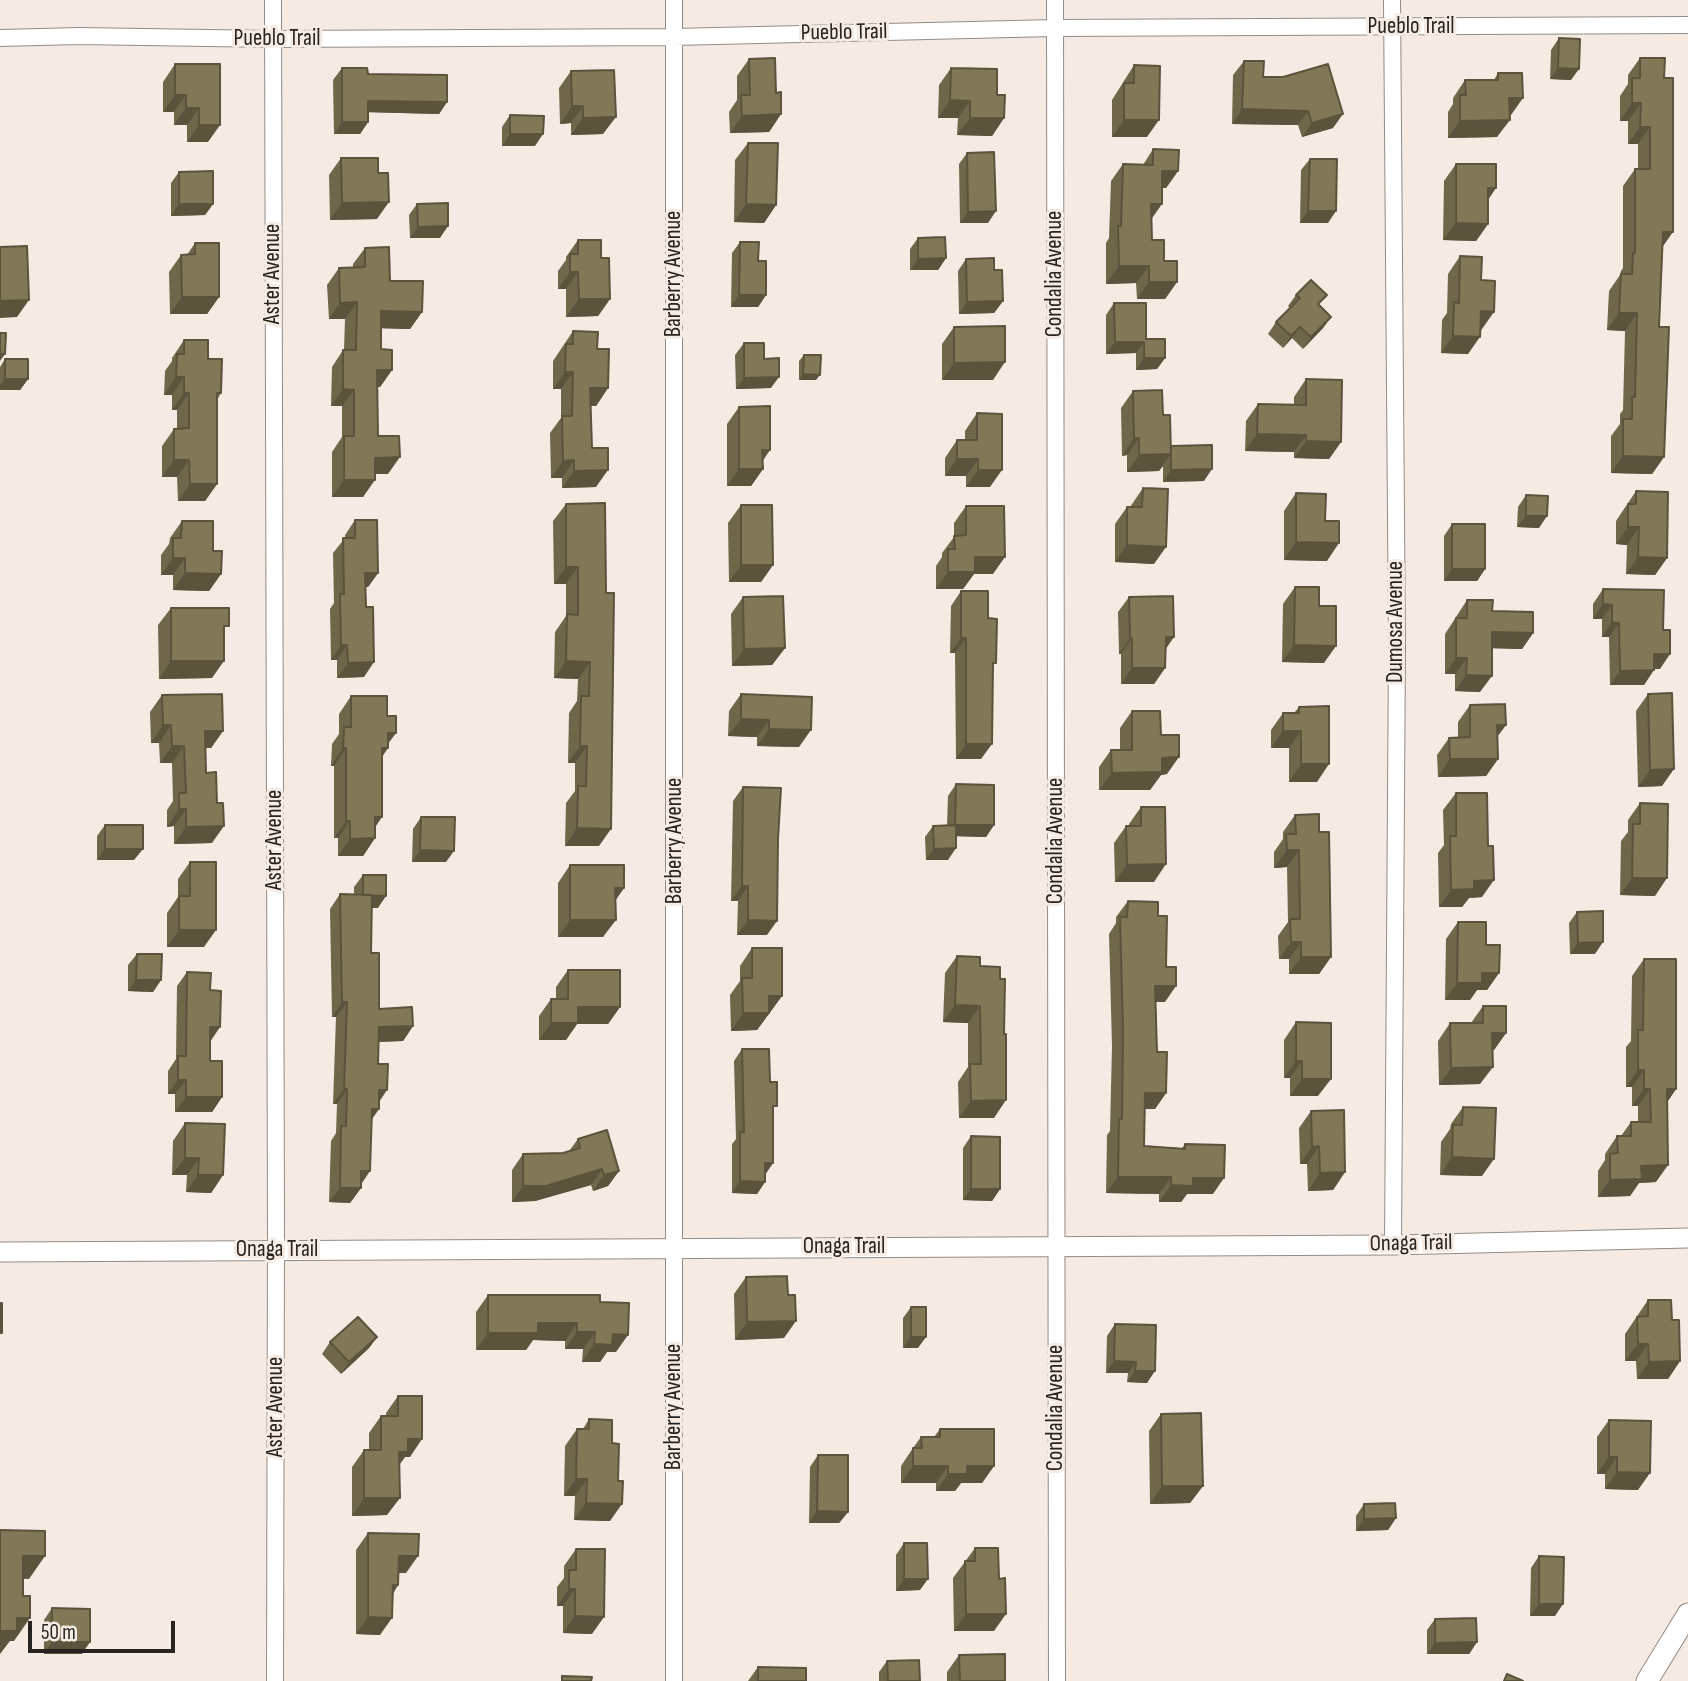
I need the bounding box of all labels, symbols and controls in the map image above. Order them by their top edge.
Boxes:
street label: Pueblo Trail [1368,13,1454,41]
street label: Pueblo Trail [800,18,888,48]
street label: Pueblo Trail [234,25,320,53]
street label: Barberry Avenue [660,211,688,337]
street label: Condalia Avenue [1041,211,1069,337]
street label: Aster Avenue [259,224,287,324]
street label: Dumosa Avenue [1382,561,1410,683]
street label: Barberry Avenue [661,778,689,904]
street label: Condalia Avenue [1042,778,1070,904]
street label: Aster Avenue [261,790,289,890]
street label: Onaga Trail [1369,1229,1453,1259]
street label: Onaga Trail [803,1233,885,1261]
street label: Onaga Trail [236,1236,318,1264]
street label: Barberry Avenue [660,1344,688,1470]
street label: Condalia Avenue [1042,1345,1070,1471]
street label: Aster Avenue [262,1357,290,1457]
scale bar [32,1608,178,1652]
text: 50 m [41,1620,76,1645]

